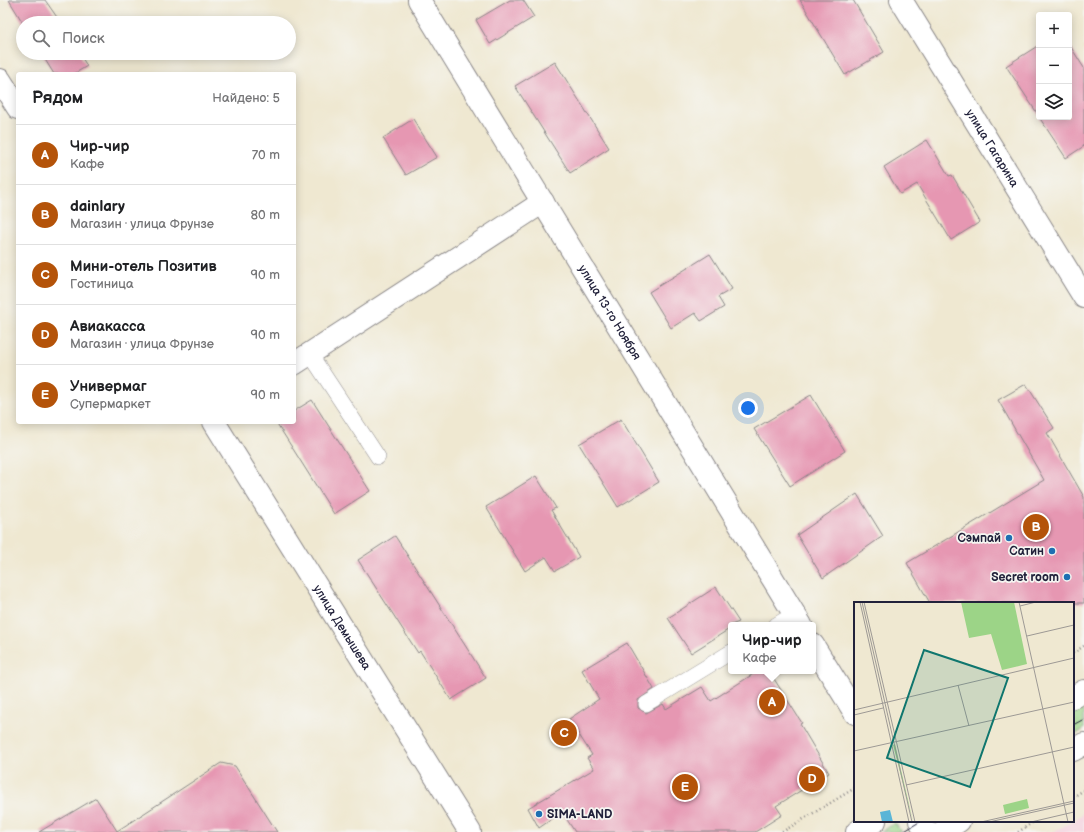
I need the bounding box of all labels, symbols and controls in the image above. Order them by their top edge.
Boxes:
map controls [1036,12,1072,120]
button: + [1036,12,1072,48]
search box [16,16,296,60]
icon: search [30,27,52,49]
text: Поиск [62,29,105,48]
button: − [1036,48,1072,84]
button: layers [1036,84,1072,120]
text: Рядом [32,88,83,108]
text: Найдено: 5 [212,90,280,106]
street label: улица Гагарина [963,106,1022,190]
text: Чир-чир [70,137,129,156]
text: A [41,147,49,163]
text: 70 m [252,147,280,163]
text: Кафе [70,156,104,172]
text: dainlary [70,197,125,216]
text: B [40,207,50,223]
text: 80 m [251,207,280,223]
text: Магазин · улица Фрунзе [70,216,214,232]
text: Мини-отель Позитив [70,257,217,276]
street label: улица 13-го Ноября [575,262,645,363]
text: C [40,267,50,283]
text: 90 m [251,267,280,283]
text: Гостиница [70,276,134,292]
text: Авиакасса [70,317,145,336]
text: D [40,327,50,343]
text: 90 m [251,327,280,343]
text: Магазин · улица Фрунзе [70,336,214,352]
text: Универмаг [70,377,147,396]
text: E [41,387,49,403]
text: 90 m [251,387,280,403]
text: Супермаркет [70,396,151,412]
your location [738,398,758,418]
pin: B [1023,512,1049,542]
place label: Сэмпай [957,531,1001,546]
marker: Сэмпай [1004,533,1014,543]
place label: Сатин [1009,544,1044,559]
marker: Сатин [1047,546,1057,556]
place label: Secret room [991,570,1059,585]
marker: Secret room [1062,572,1072,582]
street label: улица Демышева [310,582,374,673]
inset map [854,602,1074,822]
popup [728,622,816,674]
text: Чир-чир [742,631,802,650]
text: Кафе [742,650,777,666]
pin: A [759,687,785,717]
pin: C [551,718,577,748]
pin: D [799,764,825,794]
pin: E [672,772,698,802]
place label: SIMA-LAND [547,807,612,822]
marker: SIMA-LAND [534,809,544,819]

